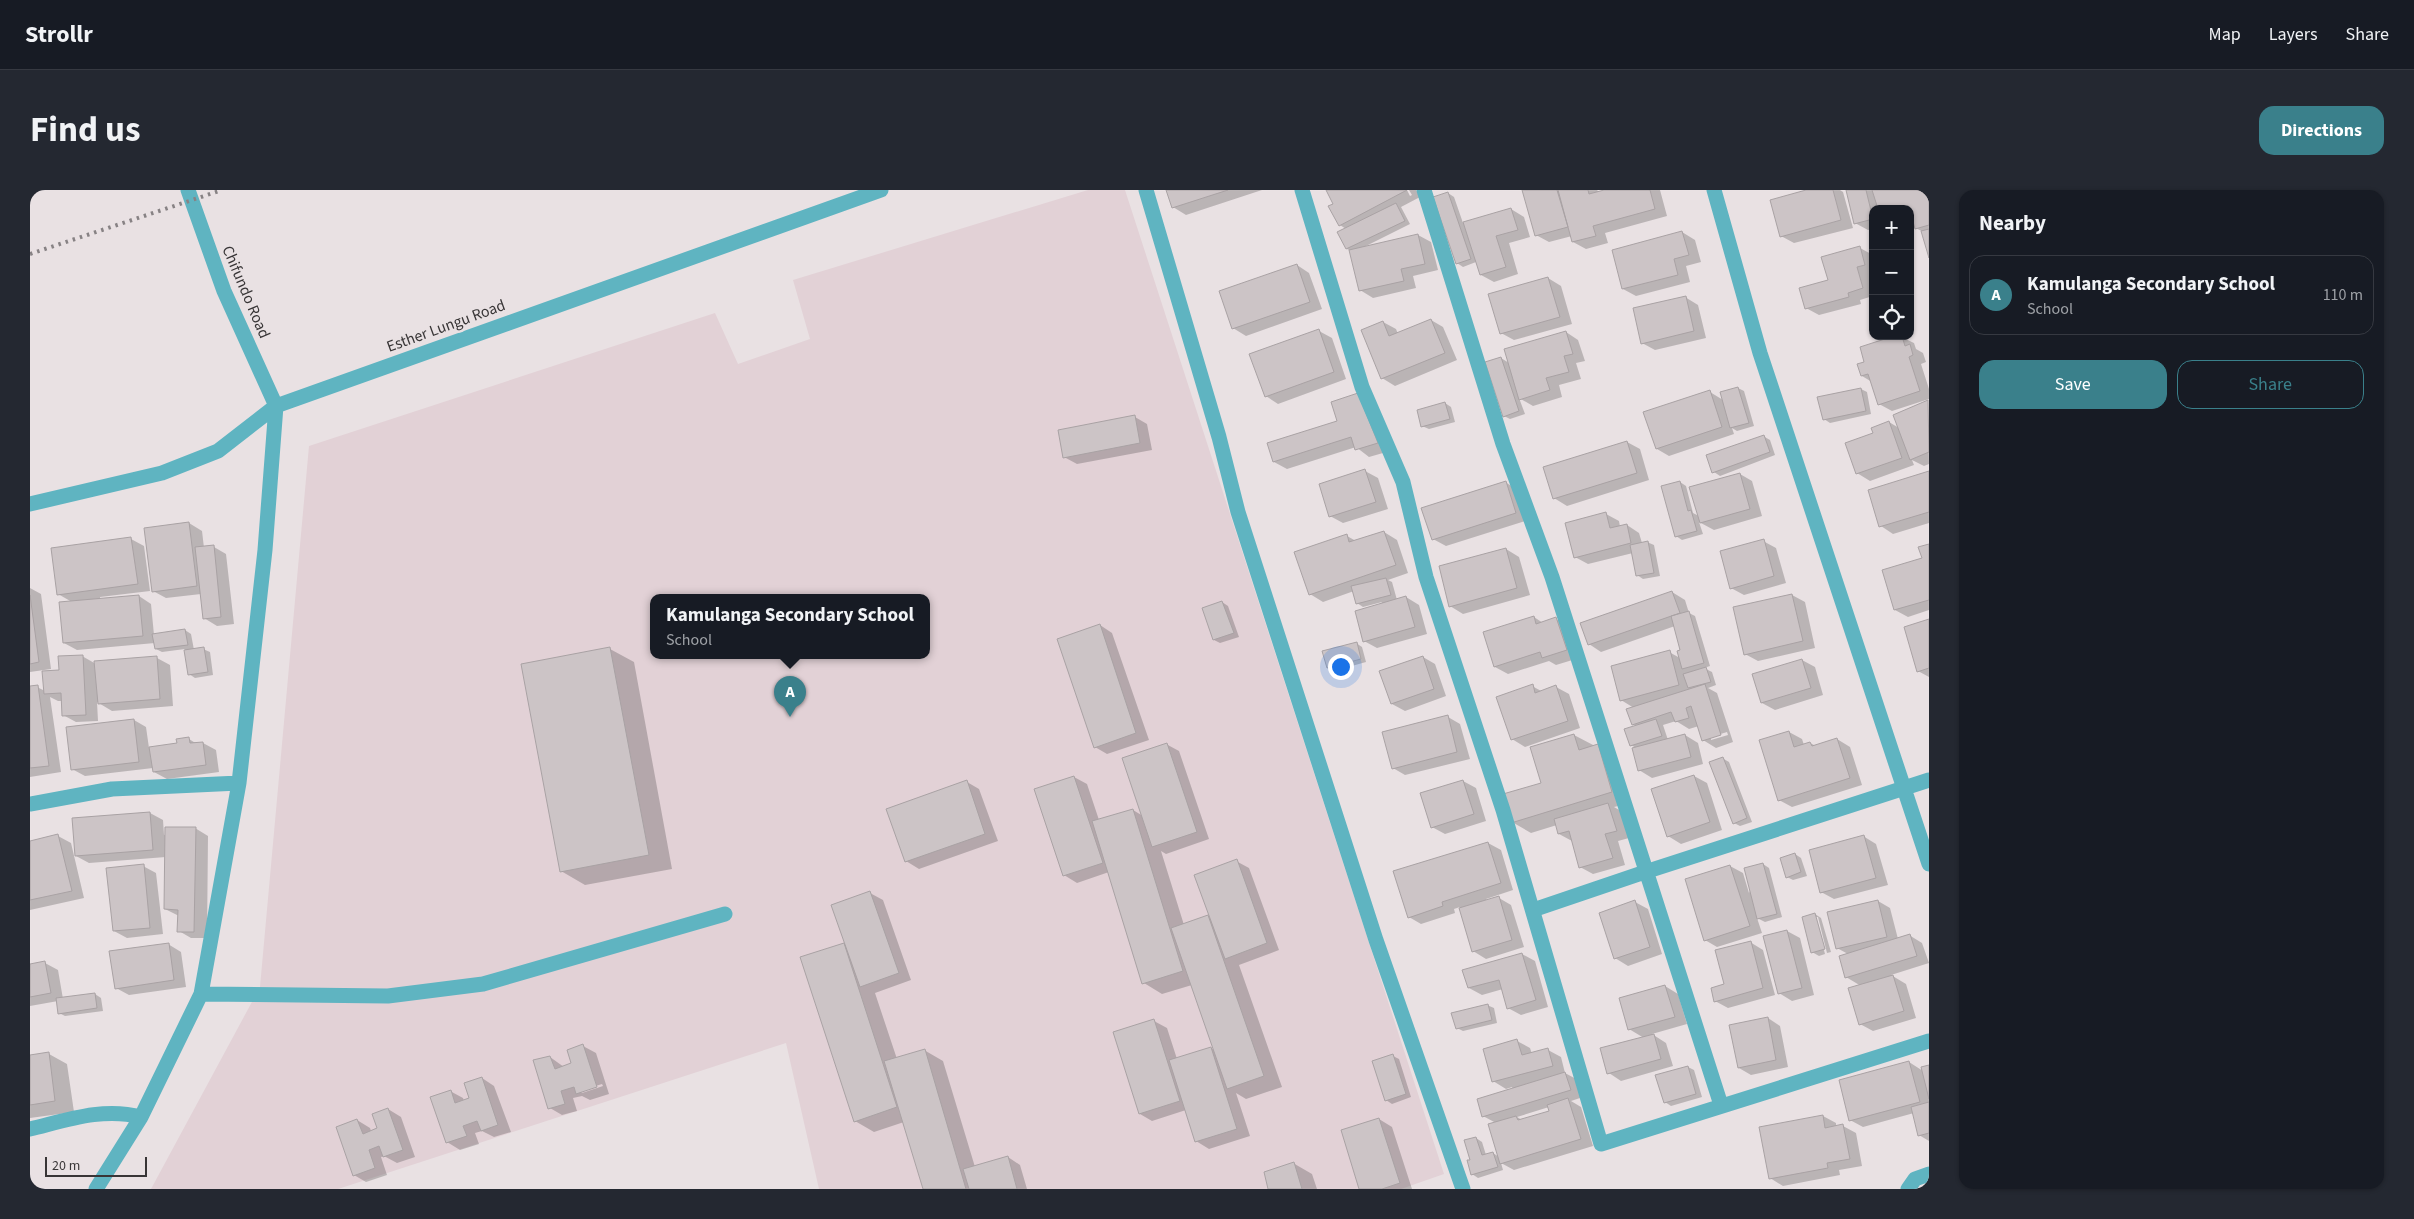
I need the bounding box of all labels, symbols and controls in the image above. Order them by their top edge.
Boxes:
text: Strollr [25,17,93,52]
text: Map [2209,22,2241,47]
text: Layers [2269,22,2318,47]
text: Share [2346,22,2389,47]
text: Find us [30,105,140,155]
button: Directions [2259,106,2384,155]
map controls [1869,205,1914,340]
button: + [1869,205,1914,250]
text: Nearby [1979,208,2046,238]
street label: Chifundo Road [217,242,275,342]
button: − [1869,250,1914,295]
text: Kamulanga Secondary School [2027,271,2275,298]
text: A [1991,284,2001,306]
text: 110 m [2323,284,2363,306]
street label: Esther Lungu Road [384,294,508,358]
button: locate [1869,295,1914,340]
text: School [2027,298,2073,320]
button: Save [1979,360,2167,409]
button: Share [2177,360,2364,409]
popup [650,594,930,659]
text: Kamulanga Secondary School [666,602,914,629]
text: School [666,629,712,651]
your location [1328,654,1354,680]
pin: A [774,676,806,717]
scale bar [45,1154,148,1177]
text: 20 m [52,1156,80,1176]

